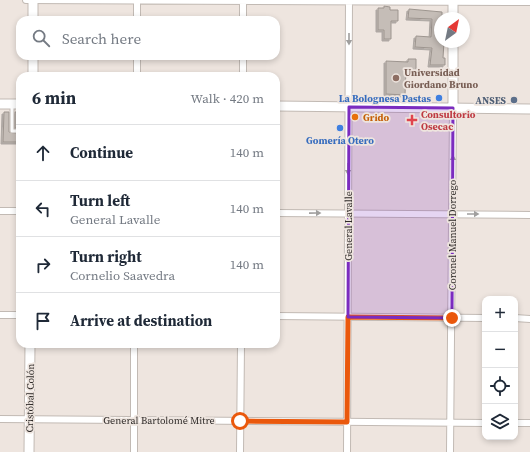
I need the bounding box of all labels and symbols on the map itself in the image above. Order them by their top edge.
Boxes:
north arrow [434,12,470,48]
one-way arrow [346,33,352,46]
place label: Universidad Giordano Bruno [404,66,479,91]
marker: Universidad Giordano Bruno [391,73,401,83]
place label: La Bolognesa Pastas [339,92,431,105]
marker: La Bolognesa Pastas [434,93,444,103]
place label: ANSES [475,94,507,107]
marker: ANSES [509,95,519,105]
place label: Consultorio Osecac [421,108,476,133]
place label: Grido [363,111,390,124]
marker: Grido [350,112,360,122]
marker: Consultorio Osecac [406,114,418,126]
marker: Gomería Otero [335,123,345,133]
place label: Gomería Otero [306,134,374,147]
one-way arrow [449,155,456,167]
one-way arrow [345,163,351,176]
street label: Coronel Manuel Dorrego [446,179,459,290]
street label: General Lavalle [342,191,355,261]
one-way arrow [309,209,321,216]
one-way arrow [467,211,480,217]
route end [443,309,461,327]
street label: Cristóbal Colón [23,363,37,433]
route start [231,412,249,430]
street label: General Bartolomé Mitre [103,414,215,427]

